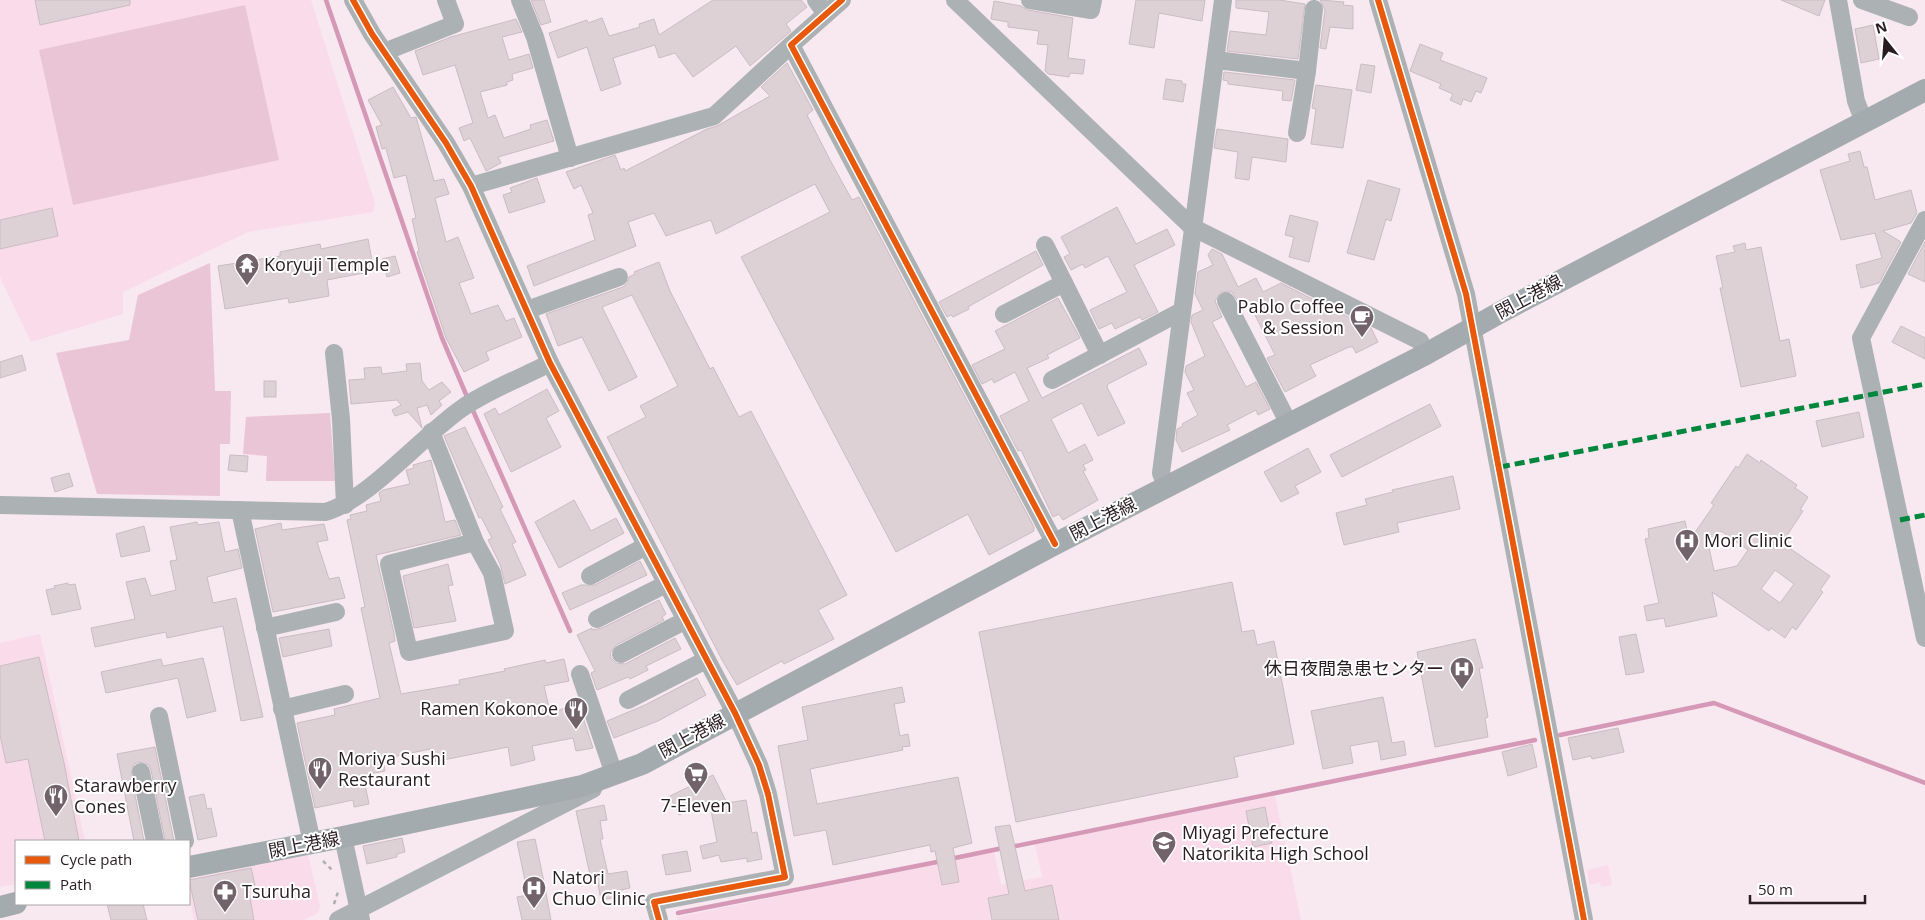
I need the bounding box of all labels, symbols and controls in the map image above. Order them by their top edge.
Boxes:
north arrow [1860,15,1910,65]
text: N [1873,16,1889,38]
temple icon: Koryuji Temple [234,252,260,286]
place label: Koryuji Temple [264,252,389,276]
street label: 閖上港線 [1491,269,1566,324]
place label: Pablo Coffee & Session [1238,294,1344,339]
cafe icon: Pablo Coffee & Session [1349,304,1375,338]
street label: 閖上港線 [1065,491,1140,545]
hospital icon: Mori Clinic [1674,528,1700,562]
place label: Mori Clinic [1704,528,1793,552]
place label: 休日夜間急患センター [1264,656,1444,680]
hospital icon: 休日夜間急患センター [1449,656,1475,690]
place label: Ramen Kokonoe [420,696,558,720]
restaurant icon: Ramen Kokonoe [563,696,589,730]
street label: 閖上港線 [654,708,729,763]
place label: Moriya Sushi Restaurant [338,746,446,791]
restaurant icon: Moriya Sushi Restaurant [307,756,333,790]
supermarket icon: 7-Eleven [683,761,709,795]
place label: Starawberry Cones [74,773,177,818]
restaurant icon: Starawberry Cones [43,783,69,817]
place label: 7-Eleven [661,793,731,817]
place label: Miyagi Prefecture Natorikita High School [1182,820,1369,865]
street label: 閖上港線 [266,825,341,863]
school or university icon: Miyagi Prefecture Natorikita High School [1151,830,1177,864]
legend [15,840,190,905]
text: Cycle path [60,849,132,869]
place label: Natori Chuo Clinic [552,865,646,910]
scale bar [1750,872,1865,904]
text: Path [60,874,92,894]
hospital icon: Natori Chuo Clinic [521,875,547,909]
pharmacy icon: Tsuruha [212,879,238,913]
place label: Tsuruha [242,879,311,903]
text: 50 m [1758,879,1793,899]

